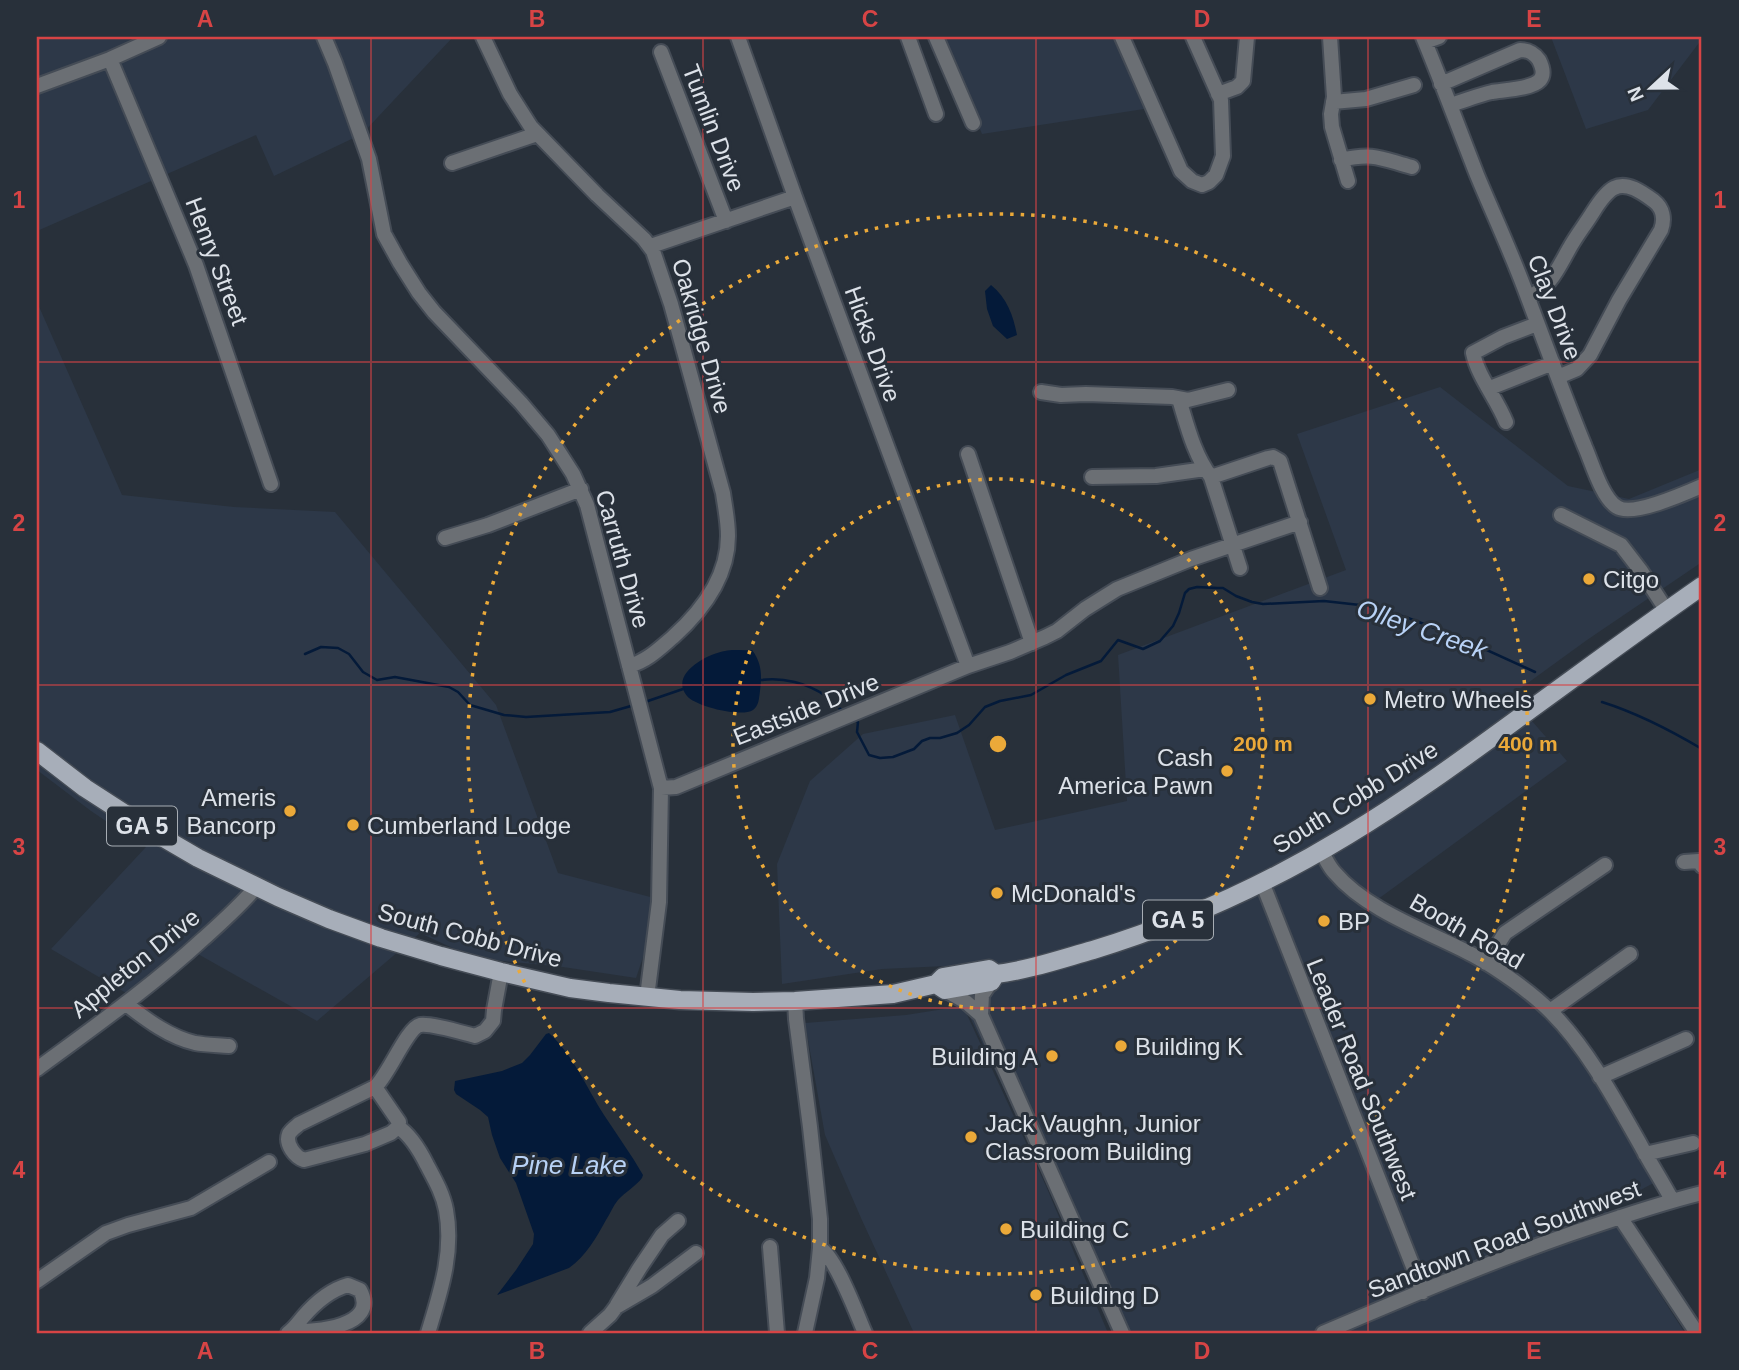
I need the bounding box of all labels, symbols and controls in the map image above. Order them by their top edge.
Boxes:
text: A [197,6,213,32]
text: B [529,6,545,32]
text: C [862,6,878,32]
text: D [1194,6,1210,32]
text: E [1526,6,1542,32]
north arrow [1616,52,1686,122]
street label: Tumlin Drive [677,61,751,195]
text: N [1623,84,1648,104]
text: 1 [13,187,26,213]
text: 1 [1714,187,1727,213]
street label: Henry Street [180,193,254,329]
street label: Clay Drive [1523,250,1587,364]
street label: Oakridge Drive [667,255,737,417]
street label: Hicks Drive [840,282,906,406]
street label: Carruth Drive [590,487,656,631]
text: 2 [13,510,25,536]
text: 2 [1714,510,1726,536]
place label: Citgo [1603,566,1659,593]
marker: Citgo [1581,571,1597,587]
water label: Olley Creek [1353,593,1493,666]
street label: Eastside Drive [729,668,883,750]
place label: Metro Wheels [1384,686,1532,713]
marker: Metro Wheels [1362,691,1378,707]
centre of rings [986,732,1010,756]
text: 200 m [1233,732,1293,755]
text: 400 m [1498,732,1558,755]
street label: South Cobb Drive [1268,735,1442,859]
place label: Cash America Pawn [1058,744,1213,799]
marker: Cash America Pawn [1219,763,1235,779]
place label: Ameris Bancorp [187,784,276,839]
marker: Ameris Bancorp [282,803,298,819]
road number: GA 5 [107,806,177,846]
place label: Cumberland Lodge [367,812,571,839]
marker: Cumberland Lodge [345,817,361,833]
text: 3 [13,834,25,860]
text: 3 [1714,834,1726,860]
place label: McDonald's [1011,880,1136,907]
marker: McDonald's [989,885,1005,901]
street label: Booth Road [1405,888,1529,974]
street label: South Cobb Drive [375,897,565,973]
road number: GA 5 [1143,900,1213,939]
street label: Appleton Drive [65,903,205,1023]
place label: BP [1338,908,1370,935]
marker: BP [1316,913,1332,929]
street label: Leader Road Southwest [1301,955,1423,1204]
place label: Building K [1135,1033,1243,1060]
marker: Building K [1113,1038,1129,1054]
place label: Building A [931,1043,1038,1070]
marker: Building A [1044,1048,1060,1064]
place label: Jack Vaughn, Junior Classroom Building [985,1110,1201,1165]
marker: Jack Vaughn, Junior Classroom Building [963,1129,979,1145]
water label: Pine Lake [511,1150,627,1180]
text: 4 [13,1157,26,1183]
text: 4 [1714,1157,1727,1183]
street label: Sandtown Road Southwest [1364,1174,1644,1303]
place label: Building C [1020,1216,1129,1243]
marker: Building C [998,1221,1014,1237]
place label: Building D [1050,1282,1159,1309]
marker: Building D [1028,1287,1044,1303]
text: A [197,1338,213,1364]
text: B [529,1338,545,1364]
text: C [862,1338,878,1364]
text: D [1194,1338,1210,1364]
text: E [1526,1338,1542,1364]

